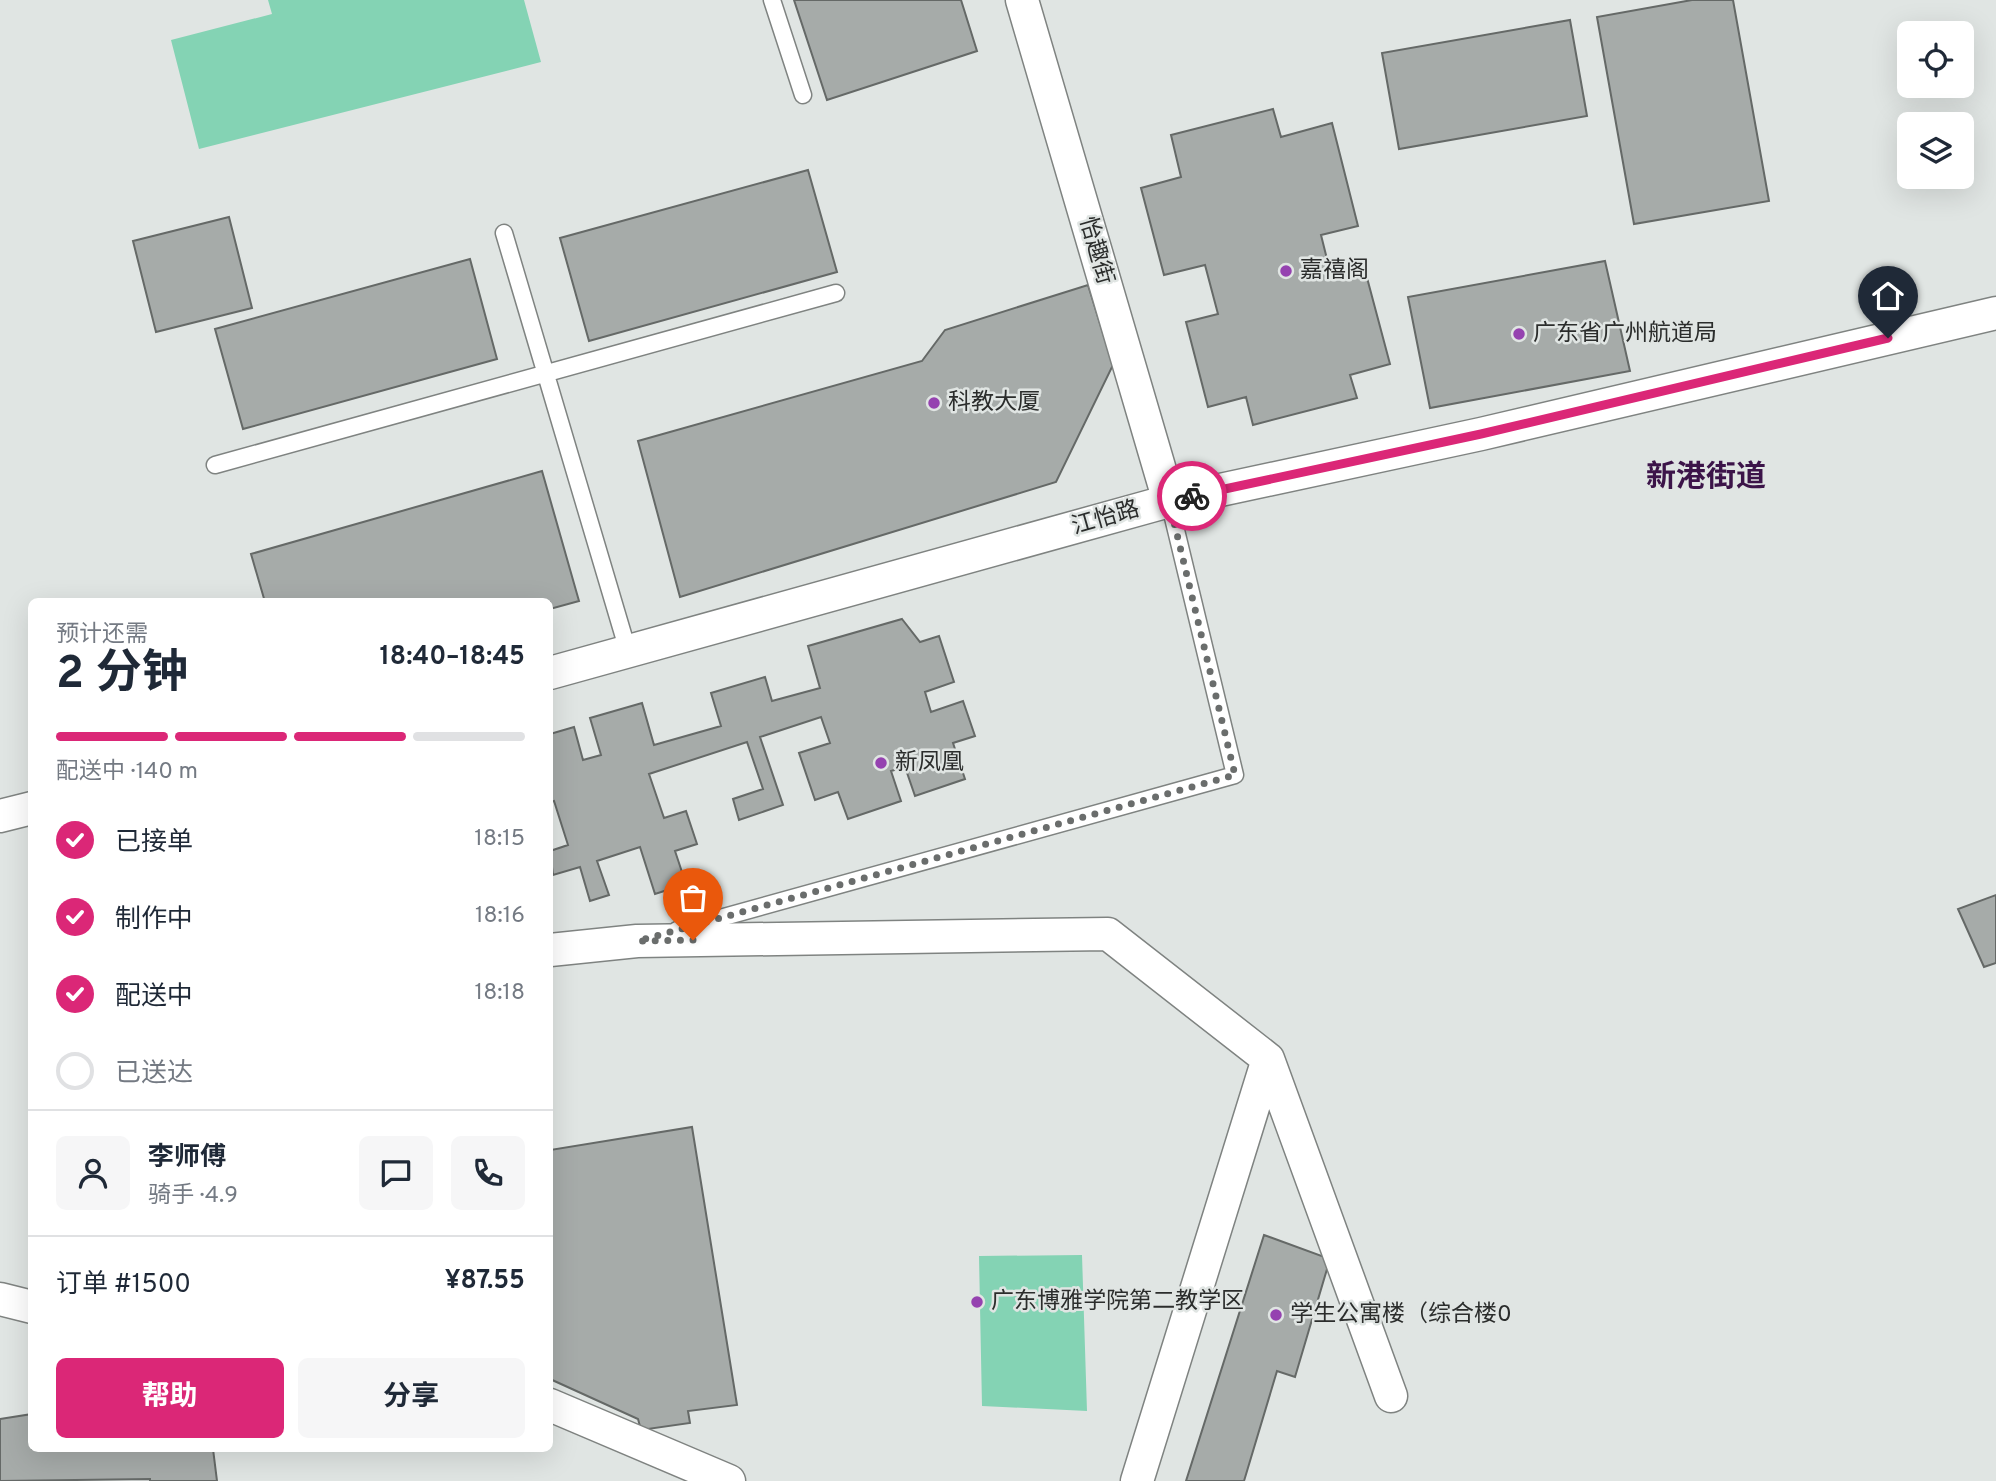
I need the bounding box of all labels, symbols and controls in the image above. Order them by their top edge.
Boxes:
map controls [1897,21,1974,189]
button: locate [1897,21,1974,98]
button: layers [1897,112,1974,189]
street label: 怡趣街 [1072,214,1118,288]
place label: 嘉禧阁 [1300,257,1369,286]
marker: 嘉禧阁 [1278,263,1294,279]
pin [1858,266,1918,338]
icon: home [1869,277,1907,315]
place label: 广东省广州航道局 [1533,320,1717,349]
marker: 广东省广州航道局 [1511,326,1527,342]
place label: 科教大厦 [948,389,1040,418]
marker: 科教大厦 [926,395,942,411]
district label: 新港街道 [1646,460,1766,497]
courier [1157,461,1227,531]
icon: bike [1173,477,1211,515]
street label: 江怡路 [1069,496,1143,542]
text: 预计还需 [56,621,148,650]
text: 18:40–18:45 [379,641,525,674]
text: 2 分钟 [56,646,188,705]
place label: 新凤凰 [895,749,964,778]
marker: 新凤凰 [873,755,889,771]
text: 配送中 · 140 m [56,758,198,787]
icon: check [56,821,94,859]
text: 18:15 [474,825,525,854]
text: 已接单 [115,827,193,860]
pin [663,868,723,940]
icon: bag [674,879,712,917]
icon: check [56,898,94,936]
text: 18:16 [475,902,525,931]
text: 制作中 [115,904,193,937]
icon: check [56,975,94,1013]
text: 18:18 [475,979,525,1008]
text: 配送中 [115,981,193,1014]
text: 已送达 [115,1058,193,1091]
button: person [56,1136,130,1210]
button: chat [359,1136,433,1210]
button: phone [451,1136,525,1210]
text: 李师傅 [148,1142,226,1175]
text: 骑手 · 4.9 [148,1182,238,1211]
text: ¥87.55 [445,1265,525,1298]
text: 订单 #1500 [56,1269,191,1302]
place label: 广东博雅学院第二教学区 [991,1288,1244,1317]
marker: 广东博雅学院第二教学区 [969,1294,985,1310]
place label: 学生公寓楼（综合楼0 [1290,1301,1512,1330]
marker: 学生公寓楼（综合楼0 [1268,1307,1284,1323]
button: 帮助 [56,1358,284,1438]
button: 分享 [298,1358,525,1438]

